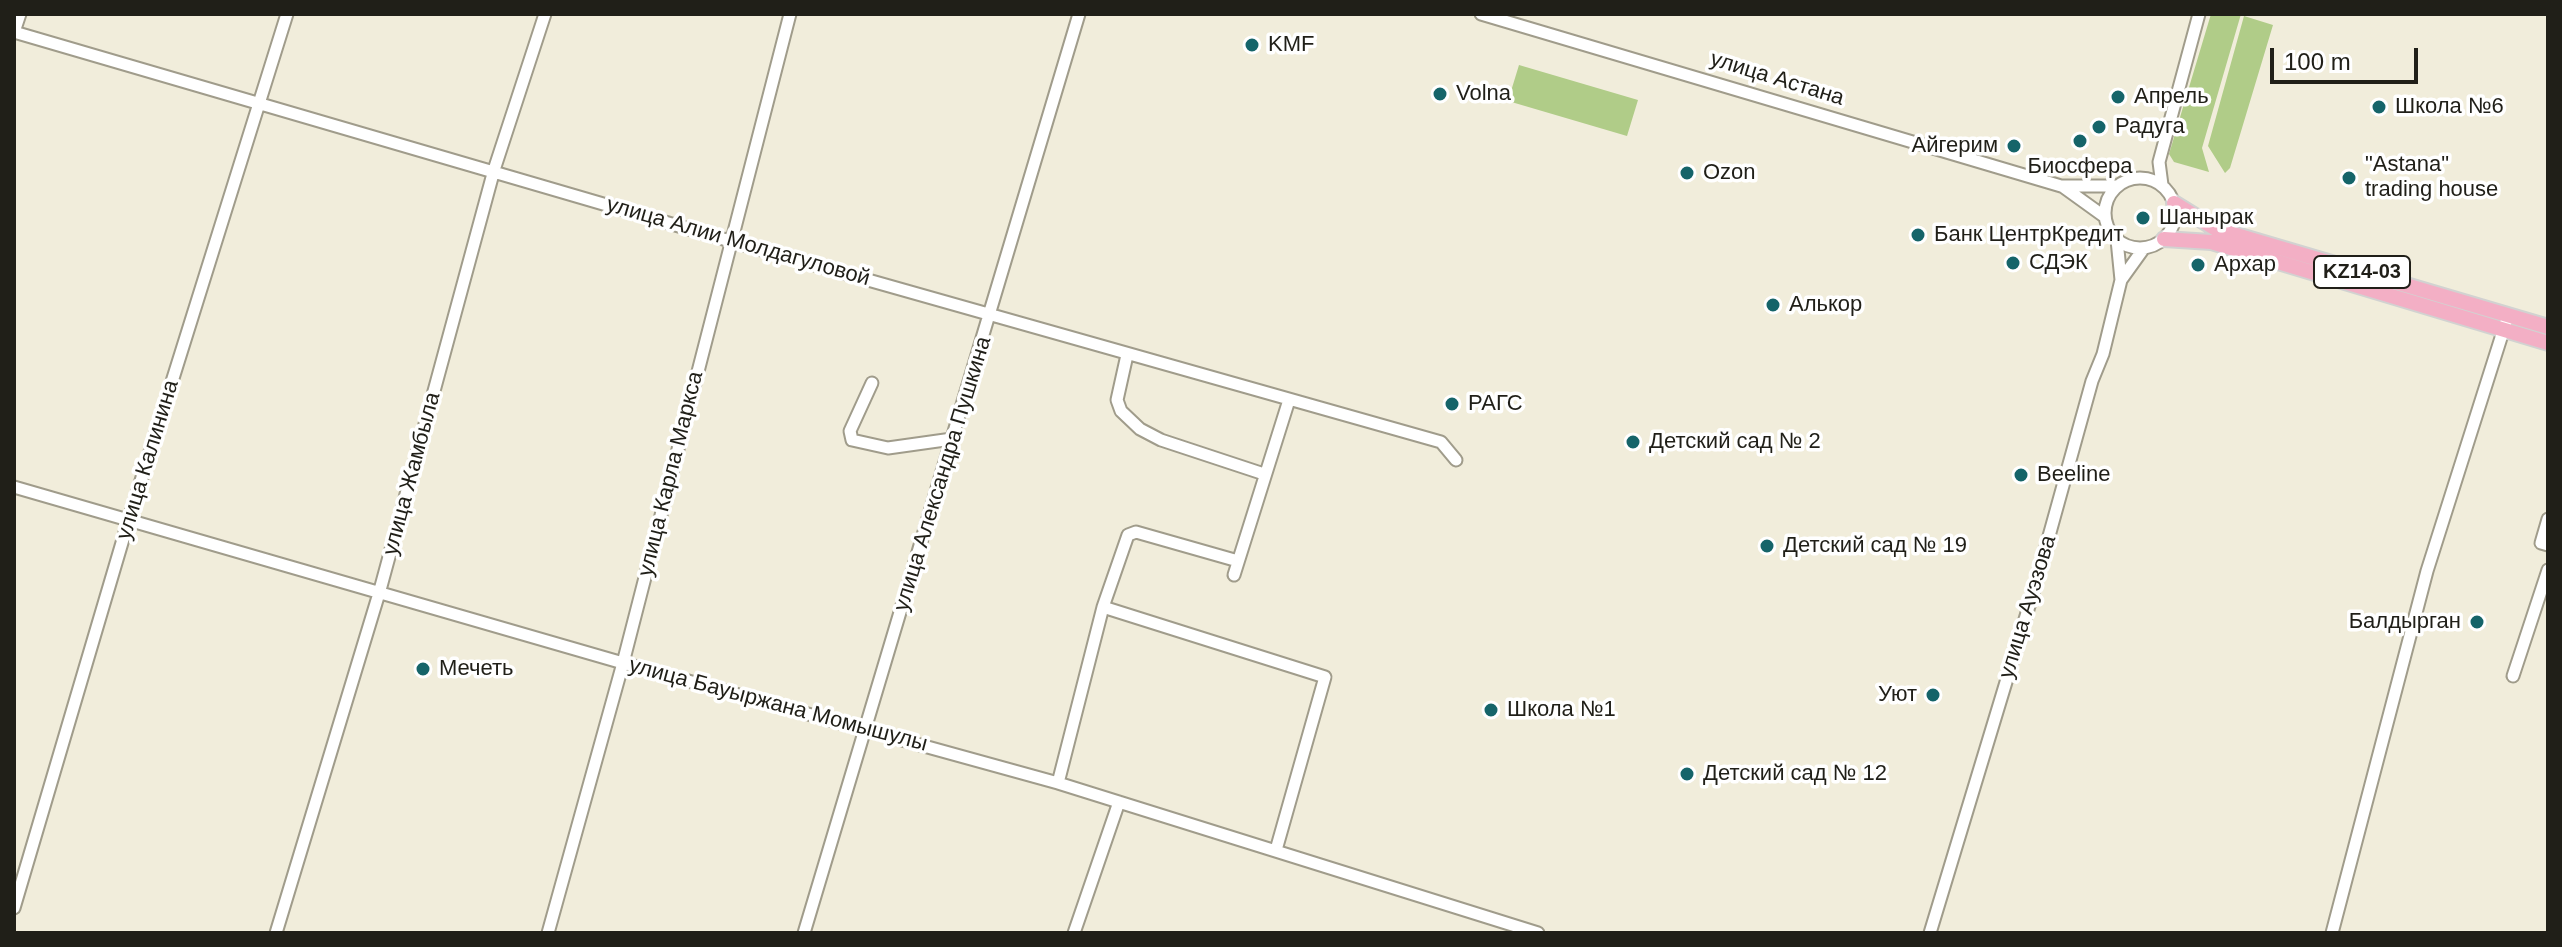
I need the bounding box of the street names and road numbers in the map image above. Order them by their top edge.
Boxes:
street label: улица Астана [1707,46,1847,112]
street label: улица Алии Молдагуловой [603,192,873,292]
road number: KZ14-03 [2314,256,2410,288]
street label: улица Александра Пушкина [889,333,997,615]
street label: улица Карла Маркса [633,369,709,579]
street label: улица Калинина [111,377,185,543]
street label: улица Жамбыла [378,390,446,558]
street label: улица Ауэзова [1994,532,2062,682]
street label: улица Бауыржана Момышулы [626,652,930,758]

